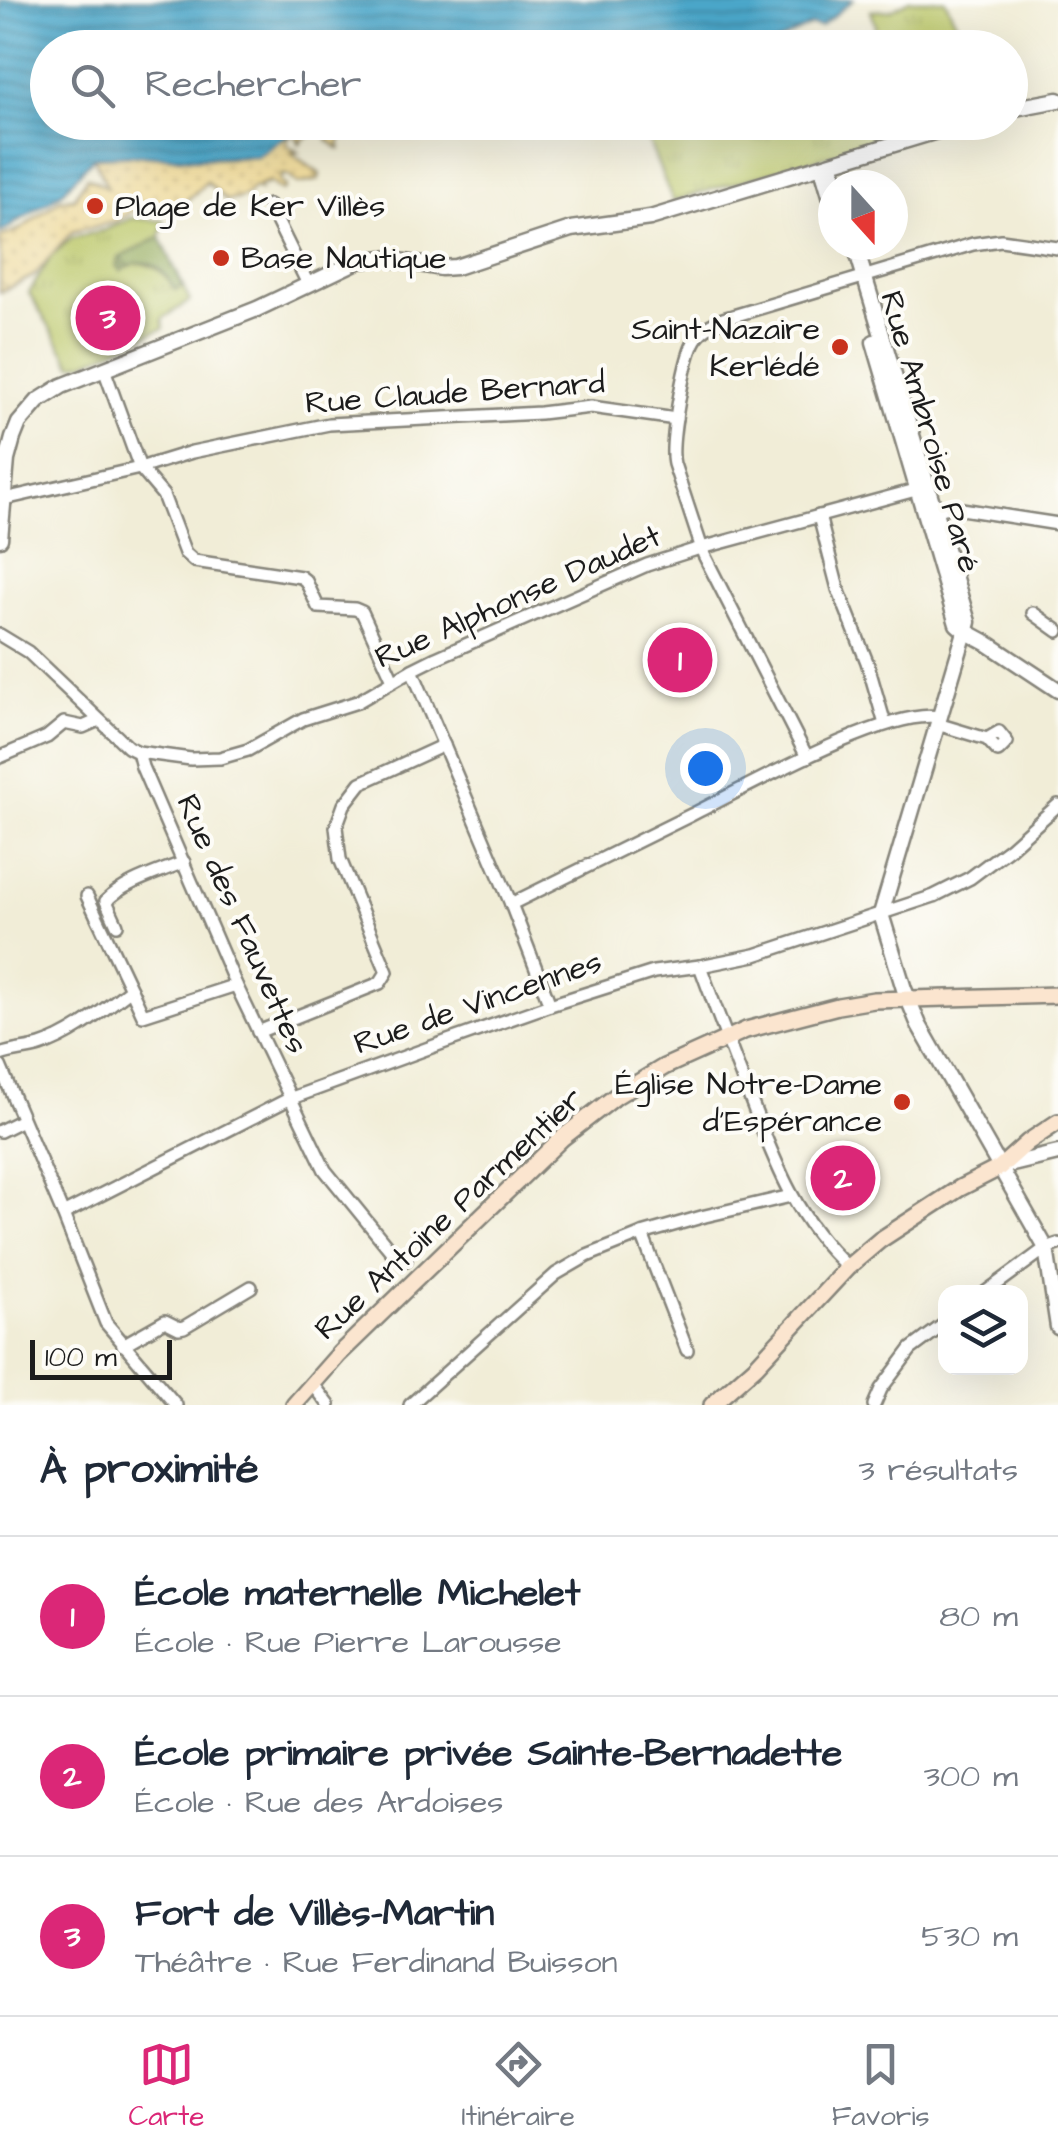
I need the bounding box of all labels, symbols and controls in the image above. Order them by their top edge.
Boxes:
search box [30,30,1028,140]
icon: search [65,58,120,113]
text: Rechercher [145,59,361,111]
north arrow [818,170,908,260]
place label: Plage de Ker Villès [115,184,385,229]
marker: Plage de Ker Villès [84,195,106,217]
place label: Base Nautique [241,236,447,281]
marker: Base Nautique [210,247,232,269]
pin: 3 [76,280,140,356]
street label: Rue Ambroise Paré [868,286,992,578]
place label: Saint-Nazaire Kerlédé [631,307,820,389]
marker: Saint-Nazaire Kerlédé [829,336,851,358]
street label: Rue Claude Bernard [304,360,606,426]
street label: Rue Alphonse Daudet [368,514,668,680]
pin: 1 [648,622,712,698]
your location [680,743,731,794]
street label: Rue des Fauvettes [165,787,319,1061]
street label: Rue de Vincennes [348,939,608,1067]
place label: Église Notre-Dame d'Espérance [615,1062,882,1144]
street label: Rue Antoine Parmentier [305,1077,594,1351]
marker: Église Notre-Dame d'Espérance [891,1091,913,1113]
pin: 2 [810,1140,876,1216]
map controls [938,1285,1028,1375]
button: layers [938,1285,1028,1375]
scale bar [30,1335,172,1380]
text: 100 m [45,1338,117,1377]
text: À proximité [40,1441,259,1499]
text: 3 résultats [858,1448,1018,1493]
text: École maternelle Michelet [135,1568,580,1620]
text: 1 [70,1594,75,1639]
text: 80 m [939,1594,1018,1639]
text: École · Rue Pierre Larousse [135,1620,562,1665]
text: École primaire privée Sainte-Bernadette [135,1728,842,1780]
text: 2 [63,1754,82,1799]
text: 300 m [924,1754,1018,1799]
text: École · Rue des Ardoises [135,1780,503,1825]
text: Fort de Villès-Martin [135,1888,494,1940]
text: 3 [64,1914,81,1959]
text: 530 m [921,1914,1018,1959]
text: Théâtre · Rue Ferdinand Buisson [135,1940,617,1985]
tab: Carte [128,2037,204,2136]
tab: Itinéraire [461,2037,575,2136]
tab: Favoris [832,2037,930,2136]

